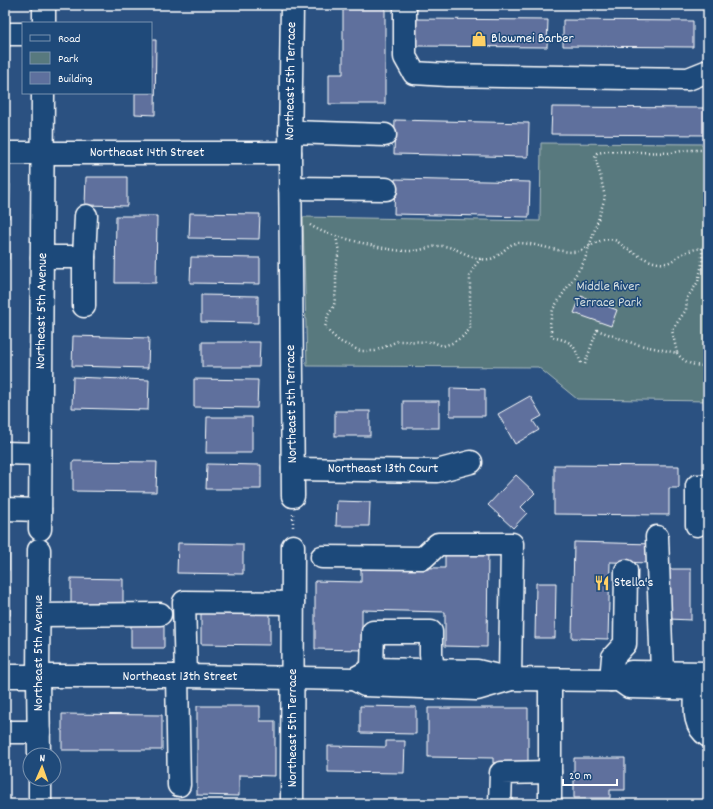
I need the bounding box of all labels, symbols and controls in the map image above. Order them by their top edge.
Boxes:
street label: Northeast 5th Terrace [280,21,302,141]
legend [22,22,152,94]
place label: Blowmei Barber [491,29,574,49]
shop icon: Blowmei Barber [470,30,488,48]
text: Road [58,31,80,48]
text: Park [58,51,79,68]
text: Building [58,71,93,88]
street label: Northeast 14th Street [90,143,204,163]
street label: Northeast 5th Avenue [31,253,53,369]
park label: Middle River Terrace Park [574,277,642,313]
street label: Northeast 5th Terrace [281,344,303,464]
street label: Northeast 13th Court [328,459,438,479]
place label: Stella's [614,573,653,593]
restaurant icon: Stella's [593,574,611,592]
street label: Northeast 5th Avenue [29,595,49,711]
street label: Northeast 13th Street [123,667,238,687]
street label: Northeast 5th Terrace [283,669,303,787]
north arrow [22,747,62,787]
text: N [39,751,46,767]
scale bar [563,761,617,787]
text: 20 m [569,768,592,785]

